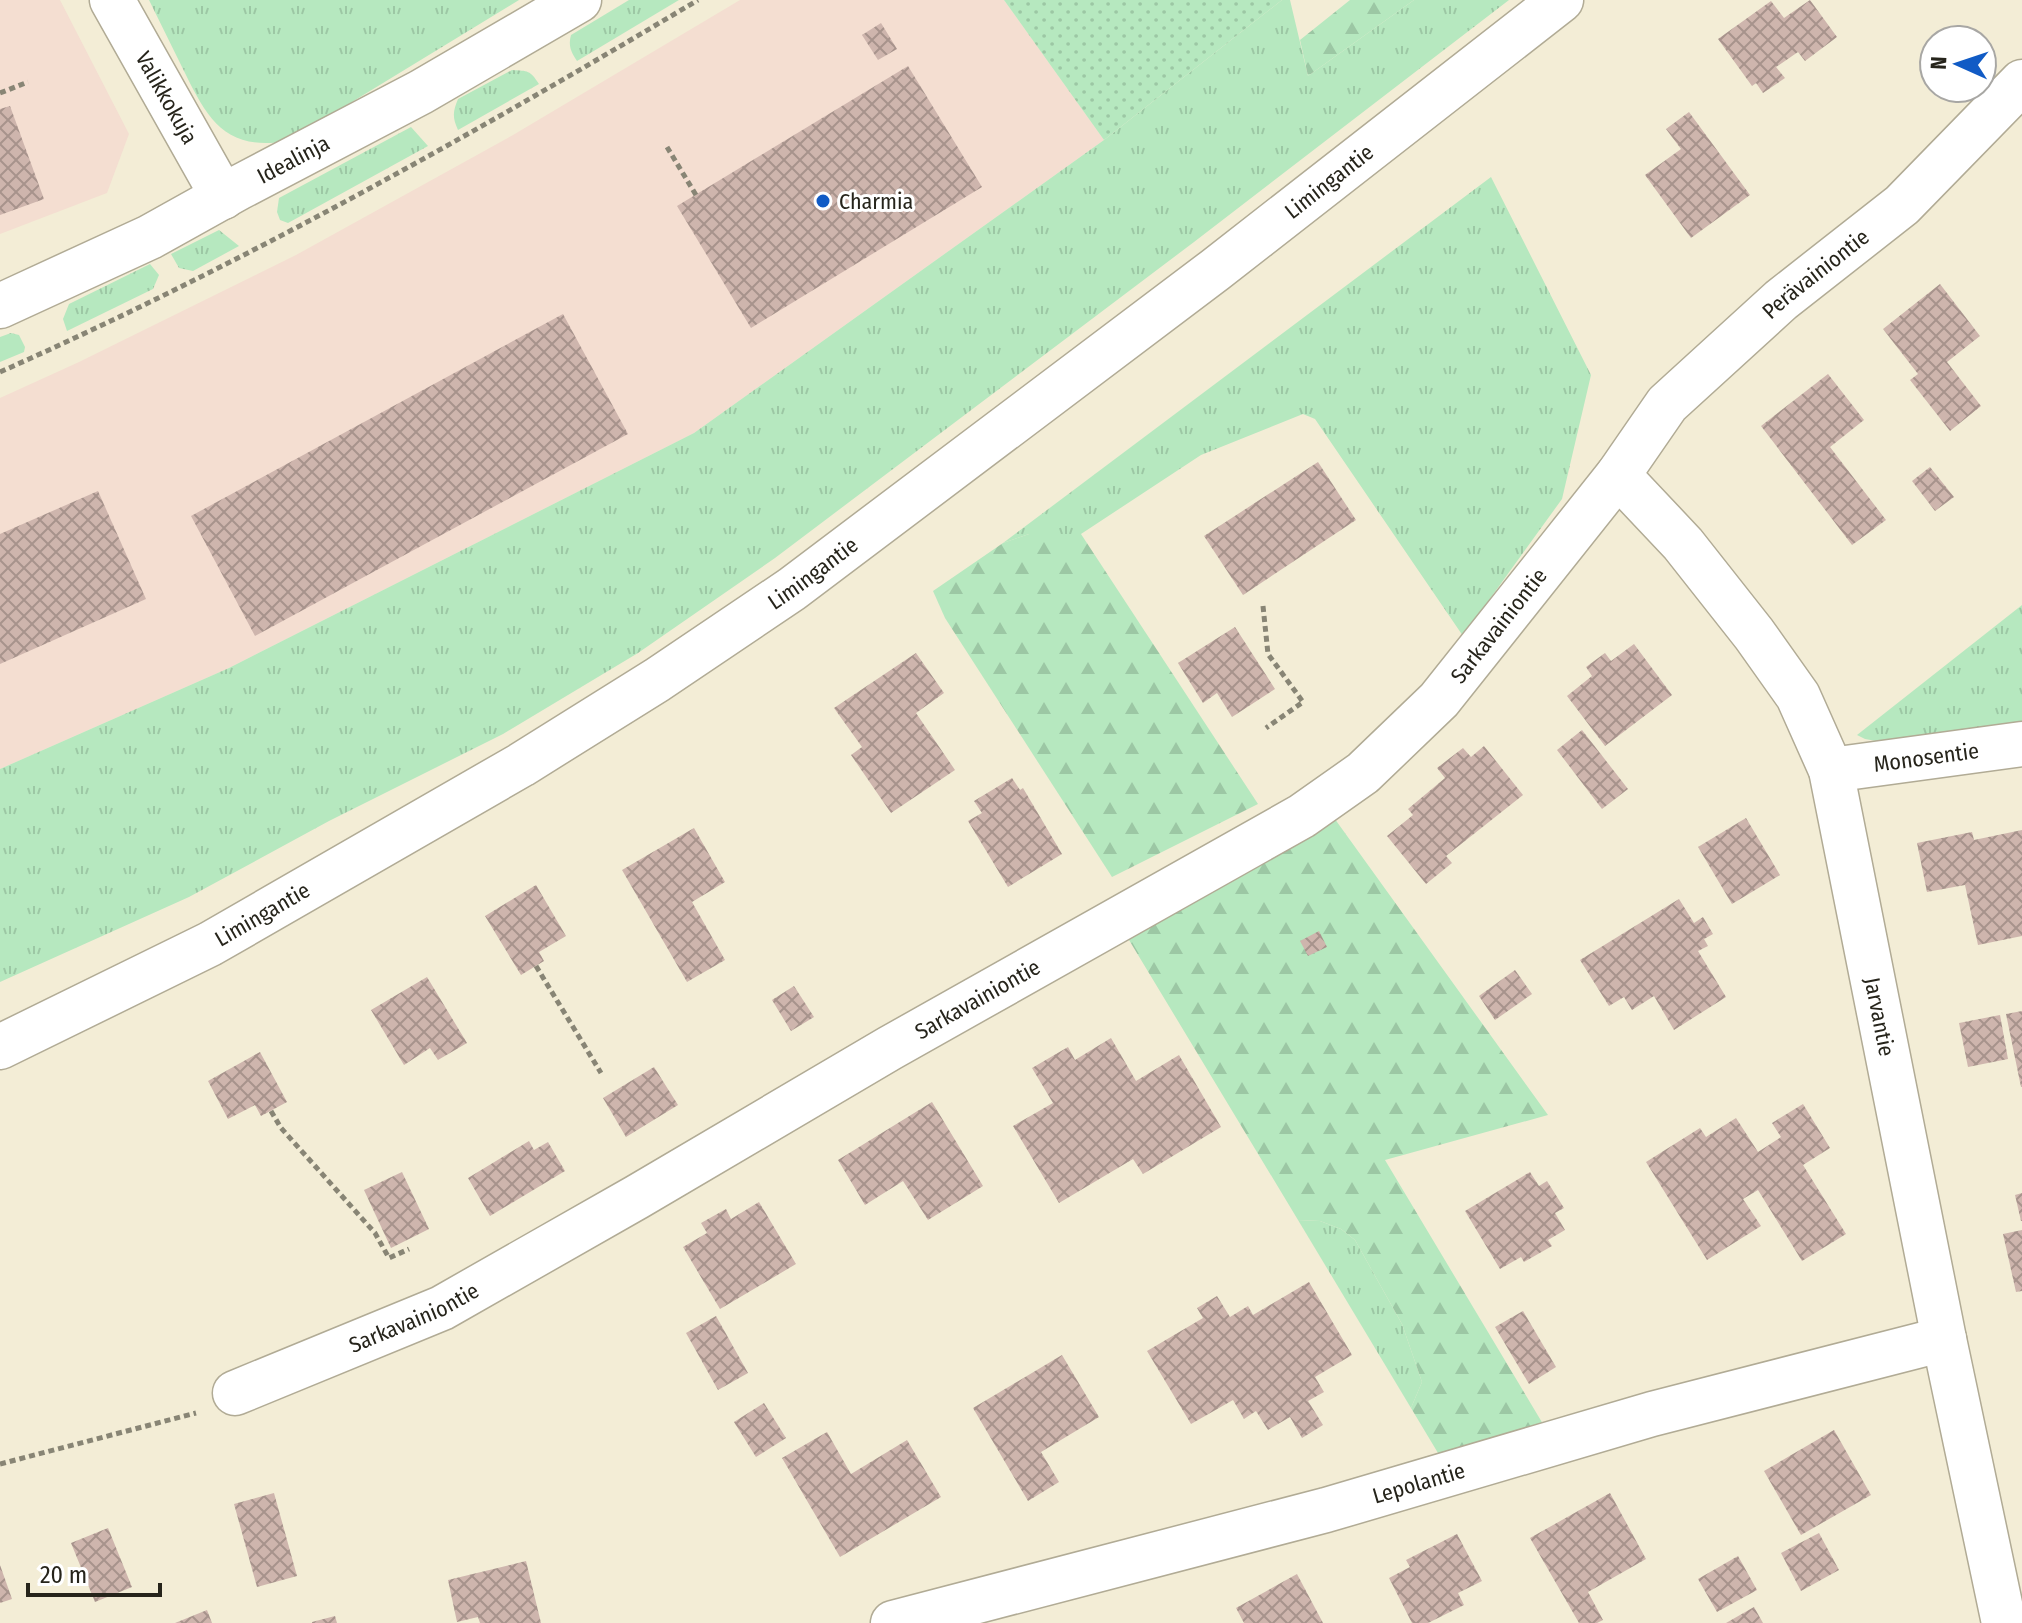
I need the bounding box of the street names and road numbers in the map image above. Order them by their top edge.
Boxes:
street label: Valikkokuja [130,47,203,149]
street label: Idealinja [252,129,334,190]
street label: Limingantie [1279,139,1379,225]
street label: Perävainiontie [1757,223,1874,325]
street label: Limingantie [763,531,863,615]
street label: Sarkavainiontie [1445,563,1553,689]
street label: Monosentie [1872,737,1980,778]
street label: Limingantie [210,876,315,952]
street label: Sarkavainiontie [910,953,1045,1045]
street label: Jarvantie [1858,975,1901,1059]
street label: Sarkavainiontie [345,1277,484,1359]
street label: Lepolantie [1369,1457,1468,1510]

